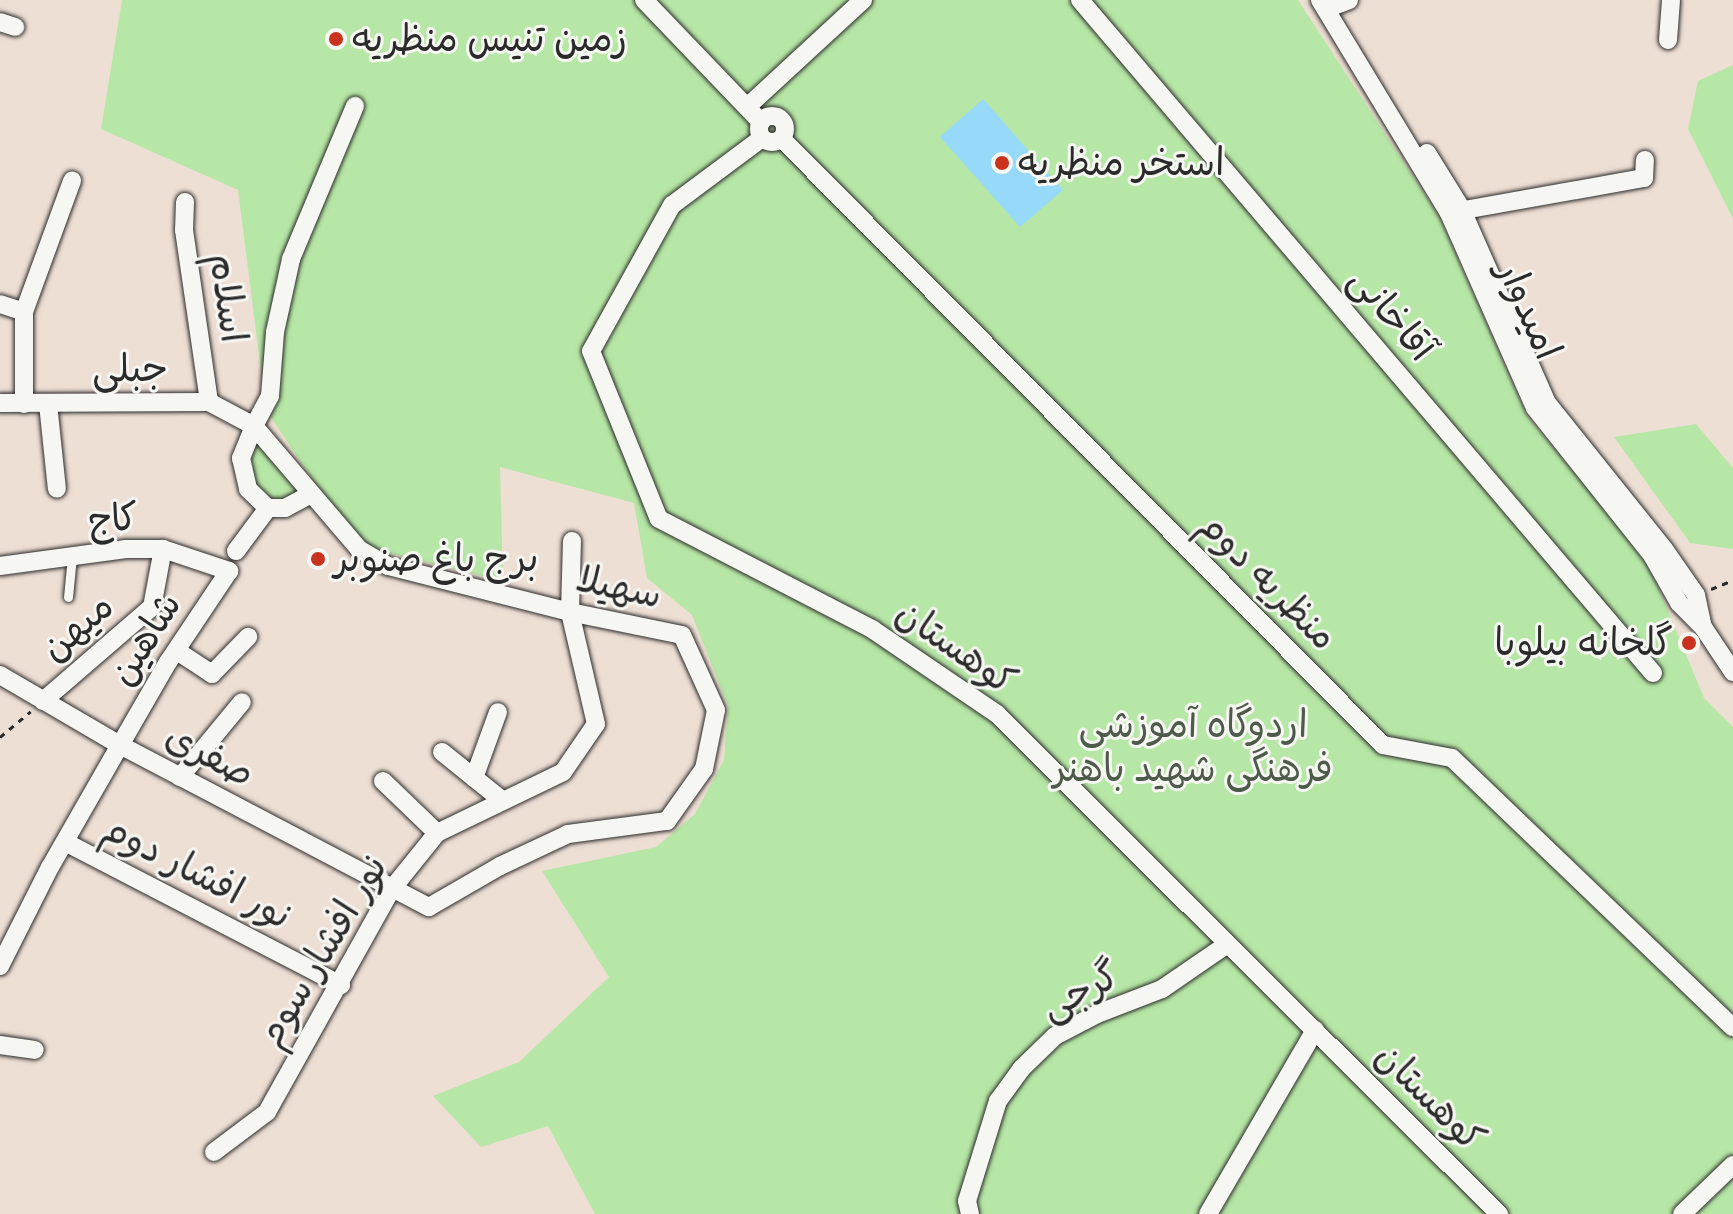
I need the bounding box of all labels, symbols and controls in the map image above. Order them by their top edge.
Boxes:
place label: زمین تنیس منظریه [352,16,627,62]
marker: زمین تنیس منظریه [327,30,345,48]
place label: استخر منظریه [1018,140,1225,186]
marker: استخر منظریه [993,154,1011,172]
street label: اسلام [199,250,257,346]
street label: امیدوار [1487,253,1571,367]
street label: آقاخانی [1339,257,1445,371]
street label: جبلی [92,346,168,392]
street label: کاج [86,494,140,544]
street label: منظریه دوم [1189,502,1347,660]
place label: برج باغ صنوبر [334,536,538,582]
marker: برج باغ صنوبر [309,550,327,568]
street label: سهیلا [572,556,666,618]
street label: میهن [31,583,123,671]
street label: شاهین [99,584,191,694]
street label: کوهستان [887,589,1025,705]
place label: گلخانه بیلوبا [1494,620,1673,666]
marker: گلخانه بیلوبا [1680,634,1698,652]
park label: اردوگاه آموزشی فرهنگی شهید باهنر [1053,702,1333,792]
street label: صفری [158,713,262,797]
street label: نور افشار دوم [95,805,299,939]
street label: نور افشار سوم [247,847,397,1055]
street label: گرجی [1033,952,1127,1030]
street label: کوهستان [1366,1033,1494,1161]

